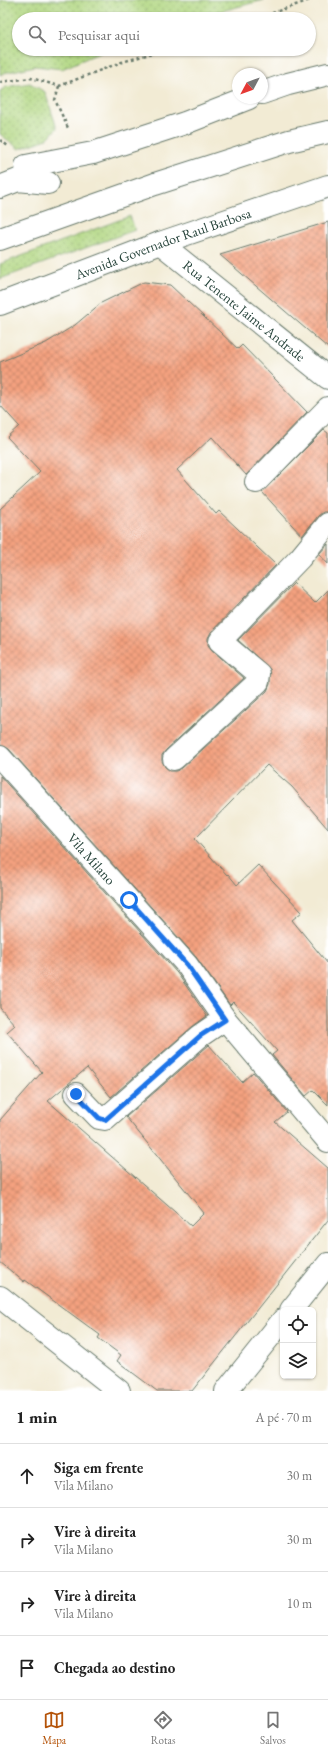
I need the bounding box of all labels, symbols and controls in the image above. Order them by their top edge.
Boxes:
search box [12,12,316,56]
icon: search [26,23,48,45]
text: Pesquisar aqui [58,25,140,44]
north arrow [232,68,268,104]
street label: Avenida Governador Raul Barbosa [72,204,254,284]
street label: Rua Tenente Jaime Andrade [179,256,310,366]
street label: Vila Milano [64,829,120,889]
route start [120,891,138,909]
route end [67,1085,85,1103]
map controls [280,1307,316,1379]
button: locate [280,1307,316,1343]
button: layers [280,1343,316,1379]
text: 1 min [16,1406,57,1428]
text: A pé · 70 m [256,1409,312,1426]
text: Siga em frente [54,1458,143,1477]
icon: ahead [16,1465,38,1487]
text: 30 m [287,1467,312,1484]
text: Vila Milano [54,1477,113,1494]
text: Vire à direita [54,1522,136,1541]
icon: right [16,1529,38,1551]
text: 30 m [287,1531,312,1548]
text: Vila Milano [54,1541,113,1558]
text: Vire à direita [54,1586,136,1605]
icon: right [16,1593,38,1615]
text: 10 m [287,1595,312,1612]
text: Vila Milano [54,1605,113,1622]
icon: arrive [16,1657,38,1679]
text: Chegada ao destino [54,1658,175,1677]
tab: Mapa [42,1709,66,1747]
tab: Rotas [151,1709,175,1747]
tab: Salvos [260,1709,286,1747]

